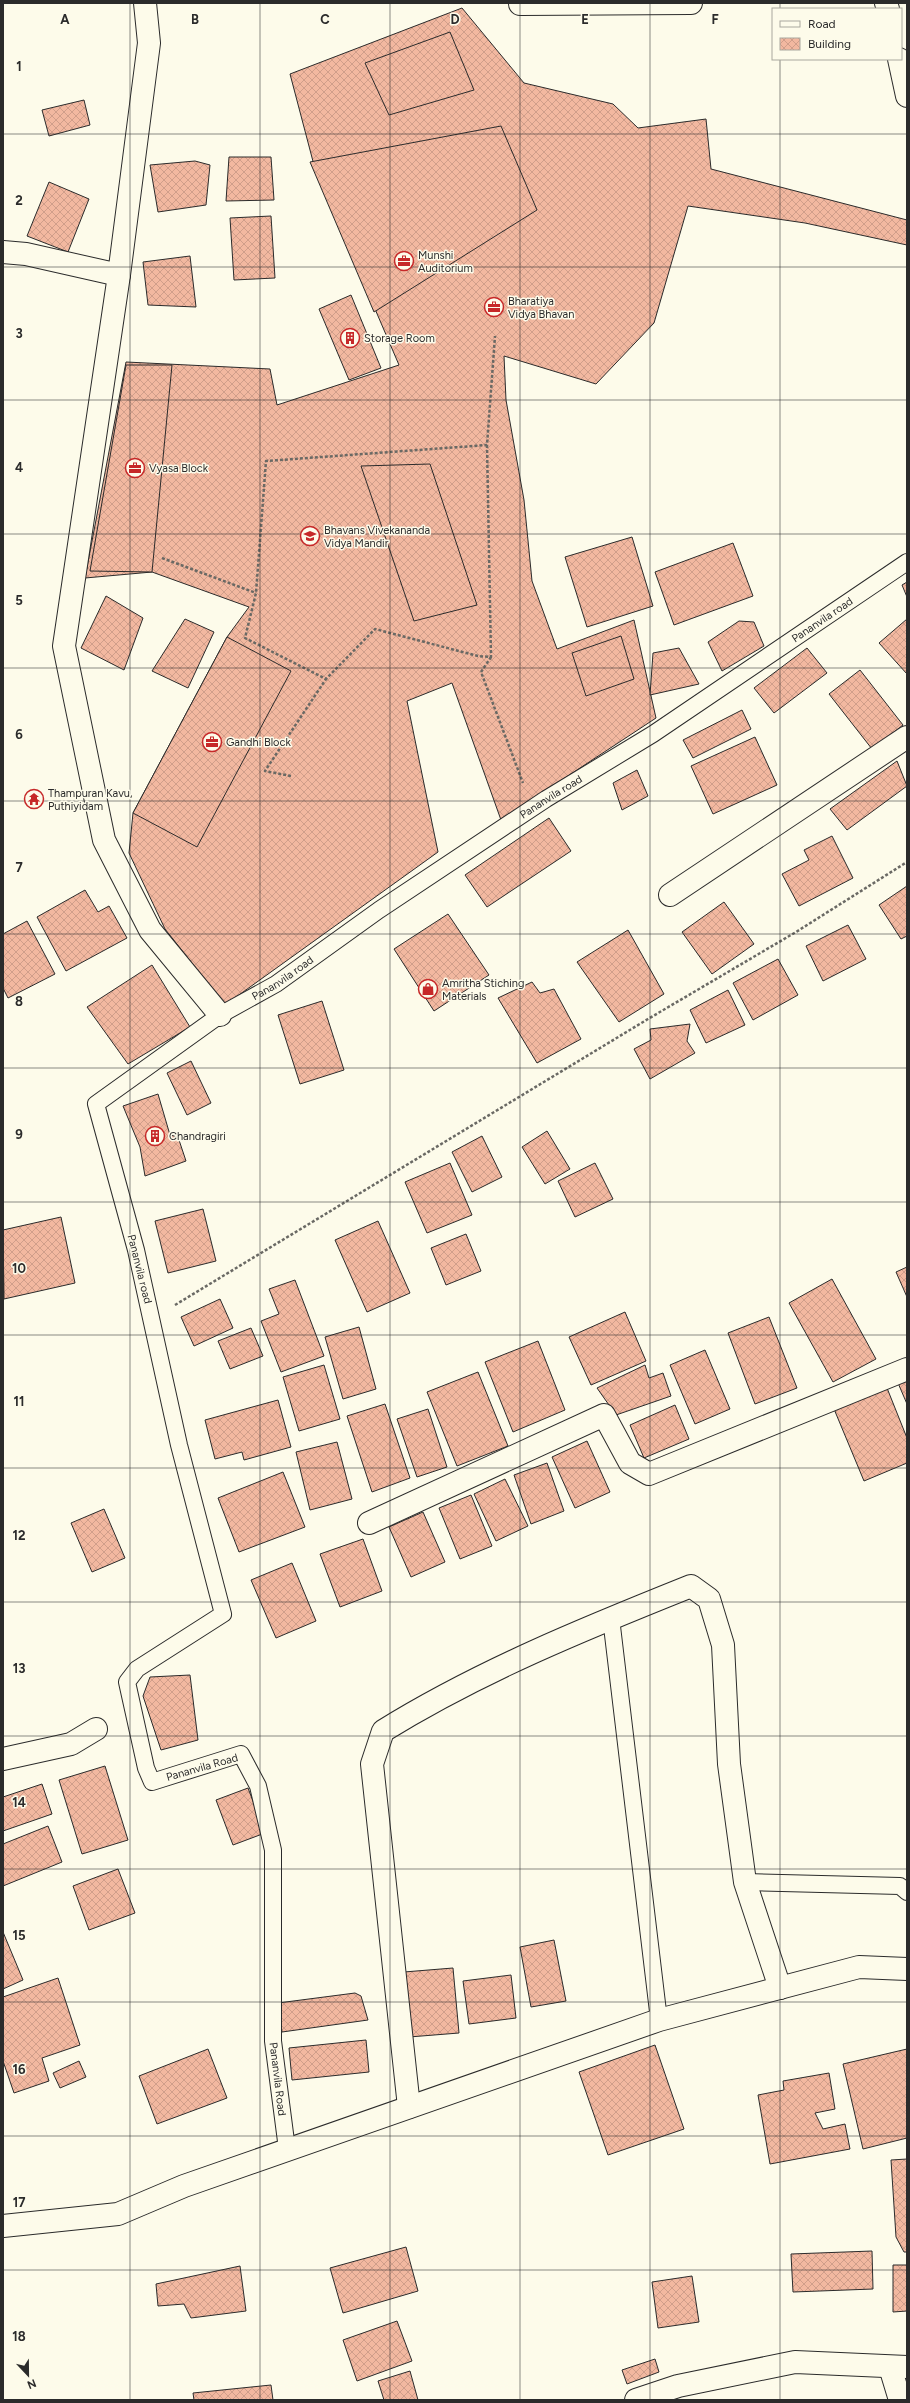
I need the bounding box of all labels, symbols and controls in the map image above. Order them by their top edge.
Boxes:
legend [772,8,902,60]
text: A [60,12,70,27]
text: B [191,12,199,27]
text: C [320,12,330,27]
text: D [450,12,460,27]
text: E [581,12,589,27]
text: F [711,12,719,27]
text: Road [808,17,836,31]
text: Building [808,37,851,51]
text: 1 [16,59,22,74]
text: 2 [15,193,23,208]
place label: Munshi Auditorium [418,249,473,275]
office icon: Munshi Auditorium [393,250,415,272]
place label: Bharatiya Vidya Bhavan [508,295,574,321]
office icon: Bharatiya Vidya Bhavan [483,296,505,318]
text: 3 [15,326,23,341]
building icon: Storage Room [339,327,361,349]
place label: Storage Room [364,332,435,345]
office icon: Vyasa Block [124,457,146,479]
text: 4 [15,460,23,475]
place label: Vyasa Block [149,462,209,475]
place label: Bhavans Vivekananda Vidya Mandir [324,524,430,550]
school or university icon: Bhavans Vivekananda Vidya Mandir [299,525,321,547]
text: 5 [15,593,23,608]
street label: Pananvila road [789,595,855,645]
text: 6 [15,727,23,742]
office icon: Gandhi Block [201,731,223,753]
place label: Gandhi Block [226,736,291,749]
street label: Pananvila road [518,773,585,822]
place label: Thampuran Kavu, Puthiyidam [48,787,133,813]
temple icon: Thampuran Kavu, Puthiyidam [23,788,45,810]
text: 7 [15,860,23,875]
street label: Pananvila road [250,953,316,1003]
place label: Amritha Stiching Materials [442,977,524,1003]
shop icon: Amritha Stiching Materials [417,978,439,1000]
text: 8 [15,994,23,1009]
building icon: Chandragiri [144,1125,166,1147]
text: 9 [15,1127,23,1142]
place label: Chandragiri [169,1130,226,1143]
street label: Pananvila road [125,1233,154,1305]
text: 10 [12,1261,26,1276]
text: 11 [14,1394,24,1409]
text: 12 [12,1528,26,1543]
text: 13 [13,1661,25,1676]
street label: Pananvila Road [165,1751,240,1784]
text: 14 [12,1795,26,1810]
text: 15 [12,1928,26,1943]
street label: Pananvila Road [267,2042,288,2117]
text: 16 [12,2062,26,2077]
text: 17 [13,2195,25,2210]
text: 18 [12,2329,26,2344]
north arrow [8,2355,48,2395]
text: N [25,2376,38,2391]

